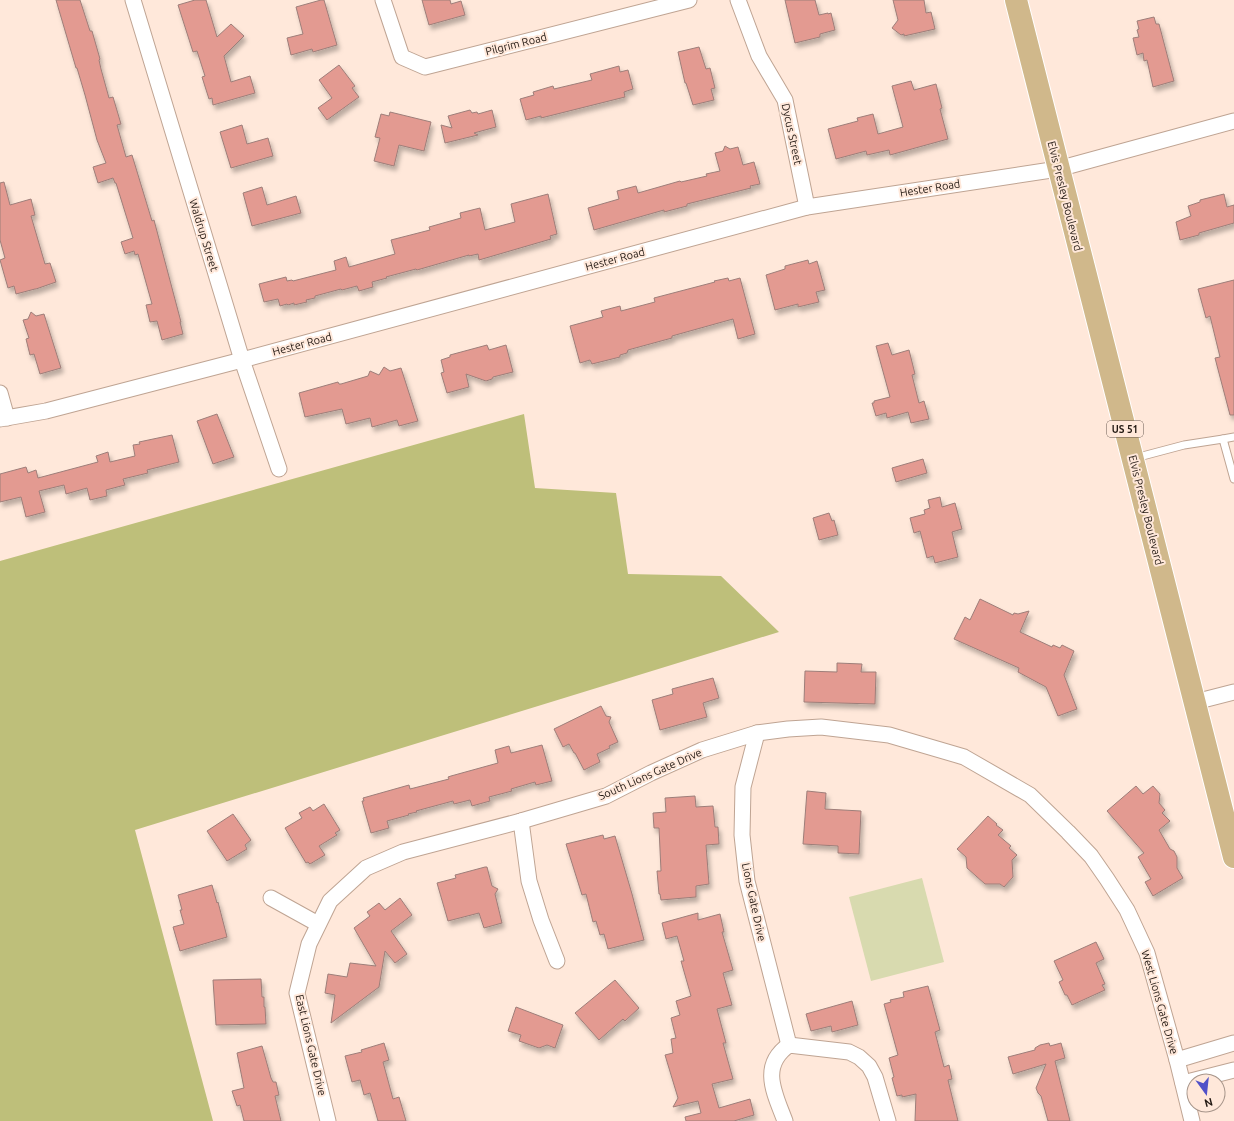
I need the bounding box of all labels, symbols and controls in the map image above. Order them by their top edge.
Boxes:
street label: Pilgrim Road [484,31,548,57]
street label: Dycus Street [780,102,805,166]
street label: Elvis Presley Boulevard [1046,140,1084,252]
street label: Hester Road [899,177,961,199]
street label: Waldrup Street [187,197,221,273]
street label: Hester Road [584,245,646,273]
street label: Hester Road [271,330,333,358]
road number: US 51 [1107,421,1143,437]
street label: Elvis Presley Boulevard [1127,454,1165,566]
street label: South Lions Gate Drive [597,746,703,802]
street label: Lions Gate Drive [740,862,768,942]
street label: West Lions Gate Drive [1139,949,1181,1055]
street label: East Lions Gate Drive [294,993,328,1097]
north arrow [1186,1073,1226,1113]
text: N [1203,1096,1214,1110]

